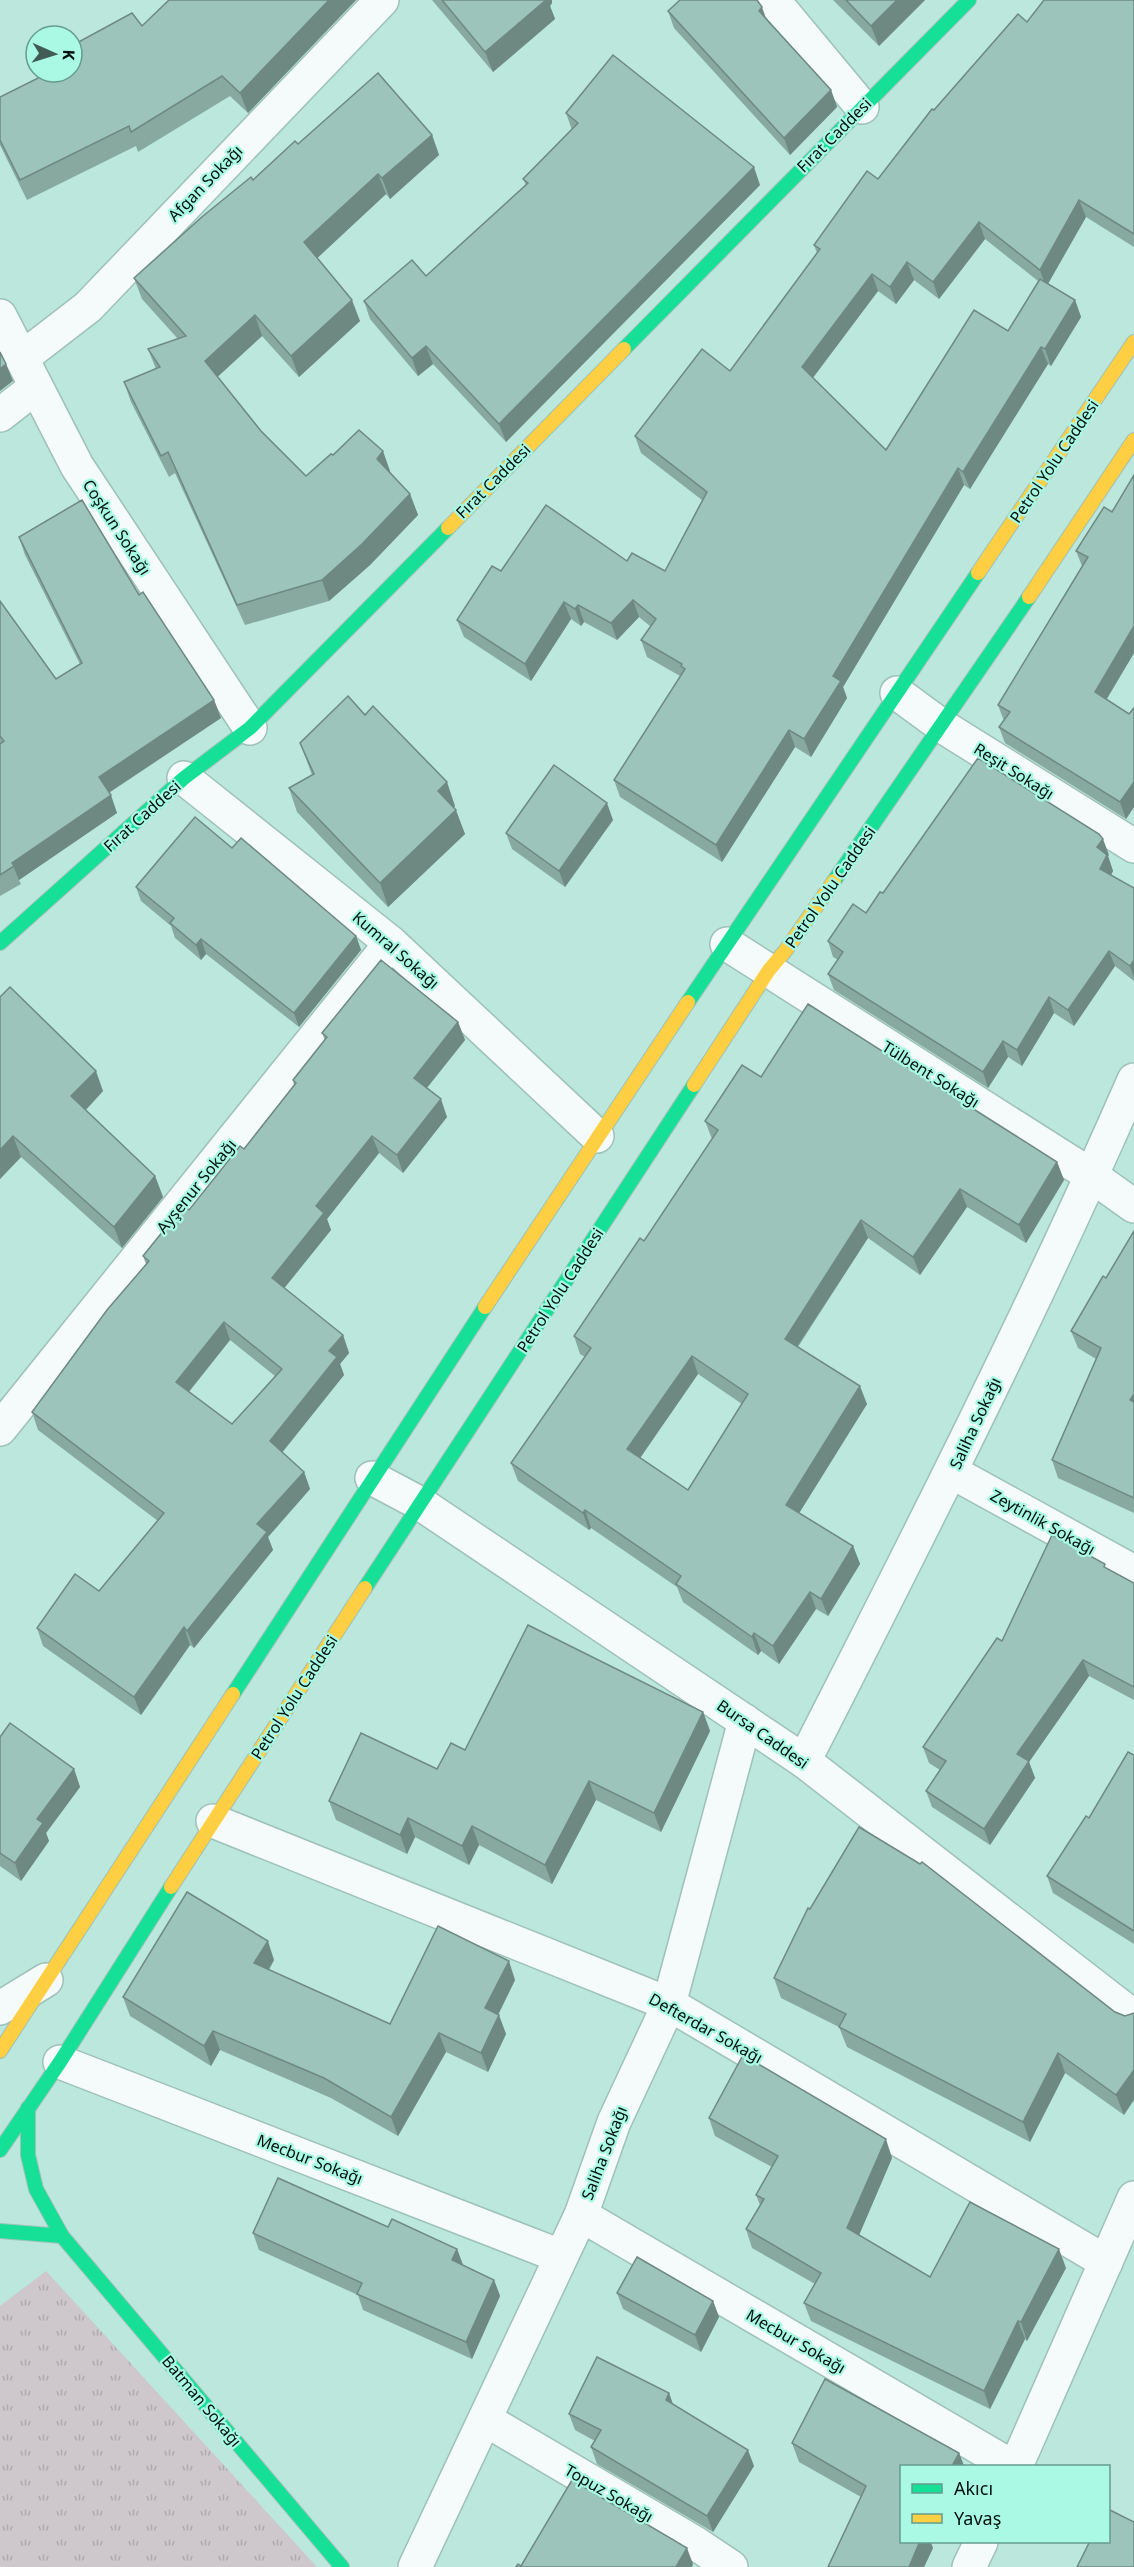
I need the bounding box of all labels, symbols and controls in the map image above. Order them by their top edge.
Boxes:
north arrow [24,24,84,84]
text: K [58,49,80,61]
street label: Fırat Caddesi [792,93,876,177]
street label: Afgan Sokağı [163,140,247,226]
street label: Petrol Yolu Caddesi [1004,395,1104,527]
street label: Fırat Caddesi [451,439,535,523]
street label: Coşkun Sokağı [78,475,156,579]
street label: Reşit Sokağı [970,738,1058,804]
street label: Fırat Caddesi [99,775,185,857]
street label: Petrol Yolu Caddesi [780,822,880,952]
street label: Kumral Sokağı [348,906,444,994]
street label: Tülbent Sokağı [878,1035,984,1113]
street label: Ayşenur Sokağı [151,1134,241,1238]
street label: Petrol Yolu Caddesi [511,1223,609,1357]
street label: Saliha Sokağı [944,1373,1006,1473]
street label: Zeytinlik Sokağı [987,1484,1099,1560]
street label: Petrol Yolu Caddesi [245,1630,343,1764]
street label: Bursa Caddesi [713,1694,813,1774]
street label: Defterdar Sokağı [645,1988,767,2068]
street label: Saliha Sokağı [576,2103,632,2203]
street label: Mecbur Sokağı [254,2129,366,2189]
street label: Mecbur Sokağı [742,2304,850,2378]
street label: Batman Sokağı [157,2351,247,2451]
street label: Topuz Sokağı [561,2459,657,2527]
legend [900,2465,1110,2543]
text: Akıcı [954,2476,993,2500]
text: Yavaş [954,2506,1001,2530]

